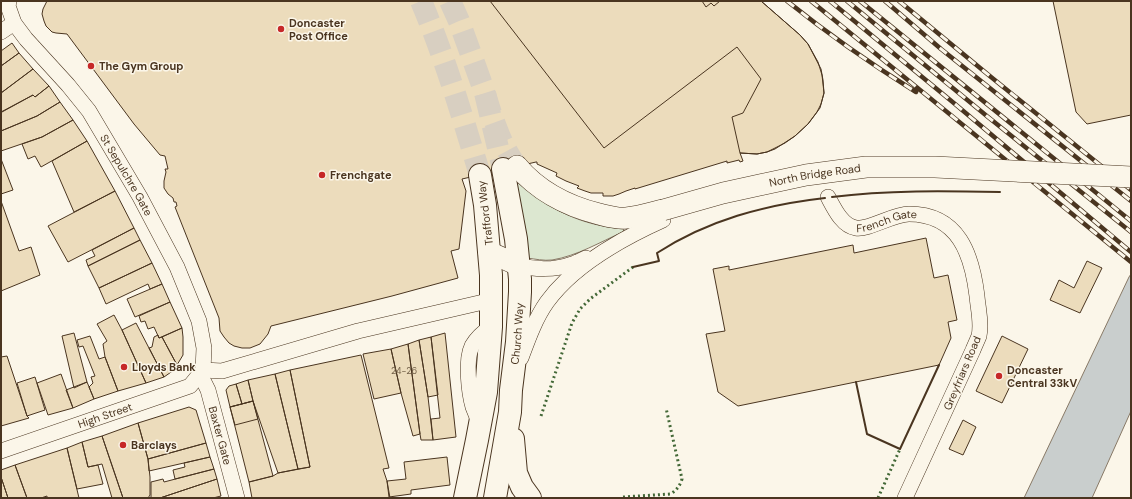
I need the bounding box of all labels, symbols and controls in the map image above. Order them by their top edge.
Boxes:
place label: Doncaster Post Office [289,16,348,43]
marker: Doncaster Post Office [276,24,286,34]
place label: The Gym Group [99,59,183,73]
marker: The Gym Group [86,61,96,71]
street label: St Sepulchre Gate [97,132,156,218]
street label: North Bridge Road [768,161,862,190]
place label: Frenchgate [330,168,392,182]
marker: Frenchgate [317,170,327,180]
street label: Trafford Way [474,180,496,246]
street label: French Gate [856,207,917,235]
street label: Church Way [507,302,526,365]
street label: Greyfriars Road [940,334,984,412]
place label: Lloyds Bank [132,360,196,374]
marker: Lloyds Bank [119,362,129,372]
place label: Doncaster Central 33kV [1007,363,1077,390]
house number: 24-26 [391,365,417,377]
marker: Doncaster Central 33kV [994,371,1004,381]
street label: High Street [76,399,134,431]
street label: Baxter Gate [206,405,235,466]
place label: Barclays [131,438,177,452]
marker: Barclays [118,440,128,450]

